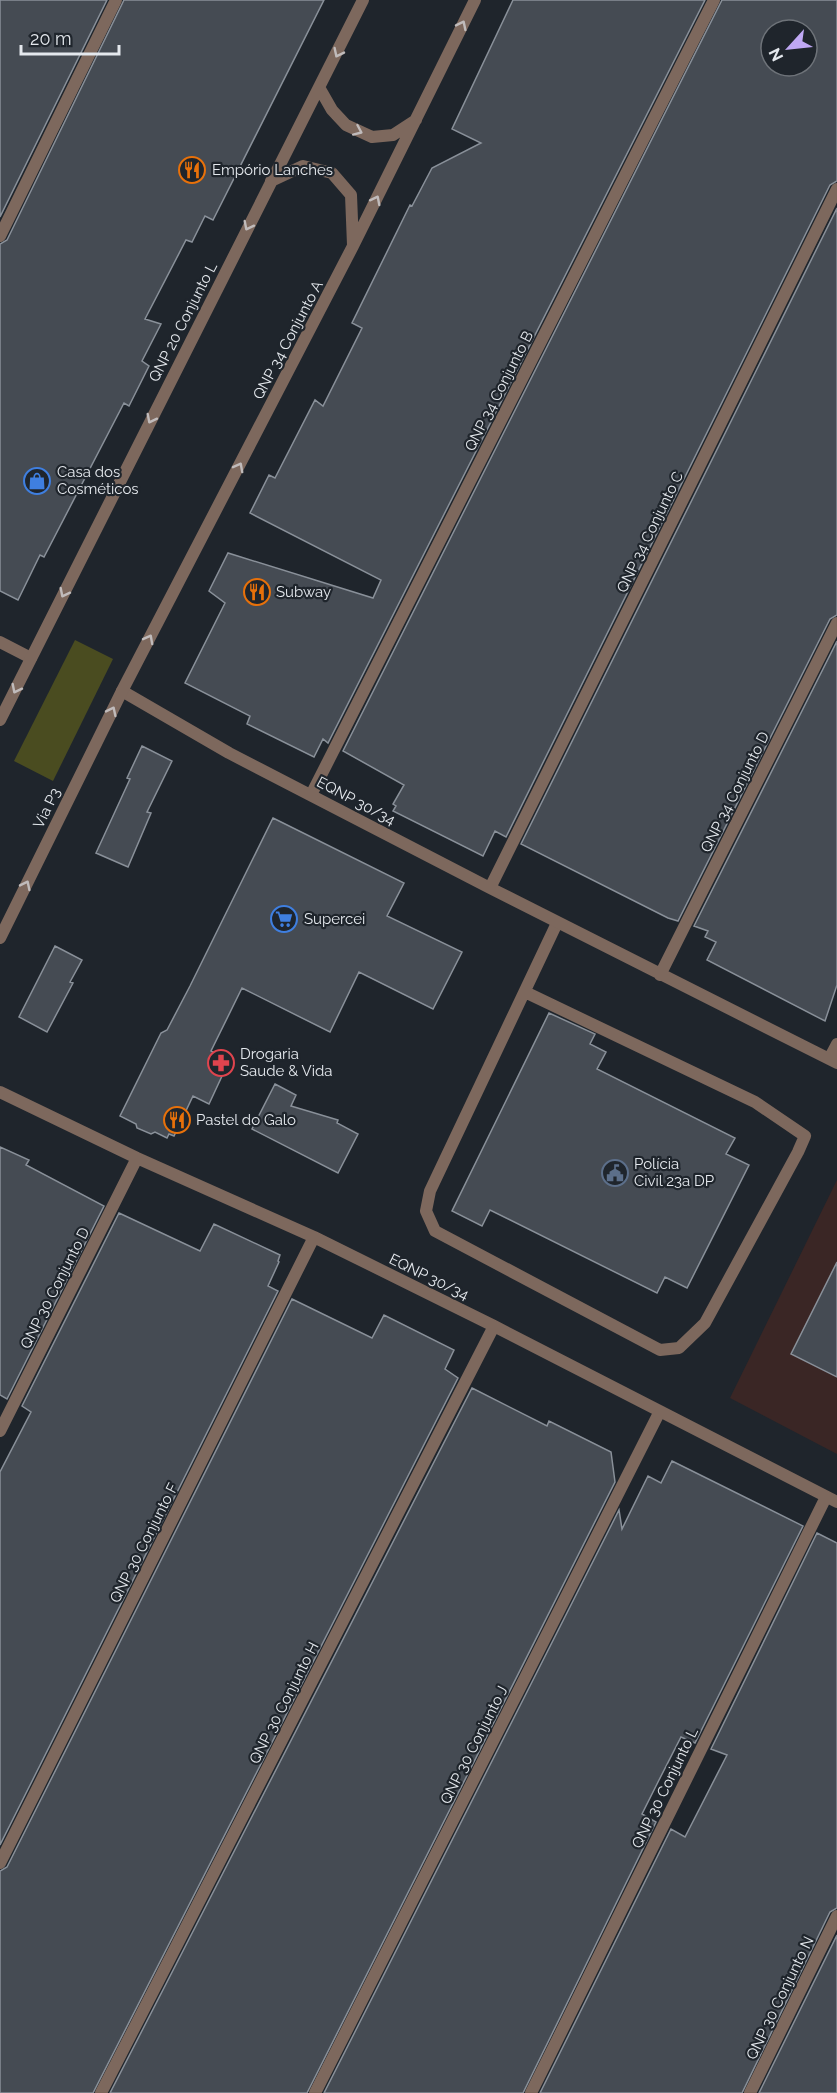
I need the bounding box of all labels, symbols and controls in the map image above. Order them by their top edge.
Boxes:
scale bar [21,18,118,56]
north arrow [759,18,819,78]
one-way arrow [455,20,467,31]
text: 20 m [30,28,72,49]
text: N [765,45,787,64]
one-way arrow [333,46,345,57]
one-way arrow [352,123,363,135]
restaurant icon: Empório Lanches [177,155,207,185]
place label: Empório Lanches [212,161,333,179]
one-way arrow [369,195,381,206]
one-way arrow [244,220,256,231]
street label: QNP 20 Conjunto L [145,259,221,385]
street label: QNP 34 Conjunto A [249,278,327,402]
street label: QNP 34 Conjunto B [461,328,537,454]
one-way arrow [147,412,159,423]
one-way arrow [232,462,243,473]
place label: Casa dos Cosméticos [57,463,139,498]
shop icon: Casa dos Cosméticos [22,466,52,496]
street label: QNP 34 Conjunto C [613,469,687,595]
restaurant icon: Subway [242,577,272,607]
place label: Subway [276,583,331,601]
one-way arrow [59,587,71,598]
one-way arrow [141,635,153,646]
one-way arrow [11,682,23,693]
one-way arrow [105,706,116,717]
street label: QNP 34 Conjunto D [697,728,773,855]
street label: EQNP 30/34 [314,773,398,829]
street label: Via P3 [30,785,64,831]
one-way arrow [19,881,30,892]
supermarket icon: Supercei [269,904,299,934]
place label: Supercei [304,910,365,928]
place label: Drogaria Saude & Vida [240,1045,332,1080]
pharmacy icon: Drogaria Saude & Vida [206,1048,236,1078]
restaurant icon: Pastel do Galo [162,1105,192,1135]
place label: Pastel do Galo [196,1111,296,1129]
place label: Polícia Civil 23a DP [634,1155,714,1190]
public building icon: Polícia Civil 23a DP [600,1158,630,1188]
street label: QNP 30 Conjunto D [17,1224,94,1352]
street label: EQNP 30/34 [386,1250,472,1304]
street label: QNP 30 Conjunto F [106,1480,182,1606]
street label: QNP 30 Conjunto H [246,1639,322,1767]
street label: QNP 30 Conjunto J [436,1683,512,1807]
street label: QNP 30 Conjunto L [628,1725,702,1851]
street label: QNP 30 Conjunto N [742,1934,818,2062]

